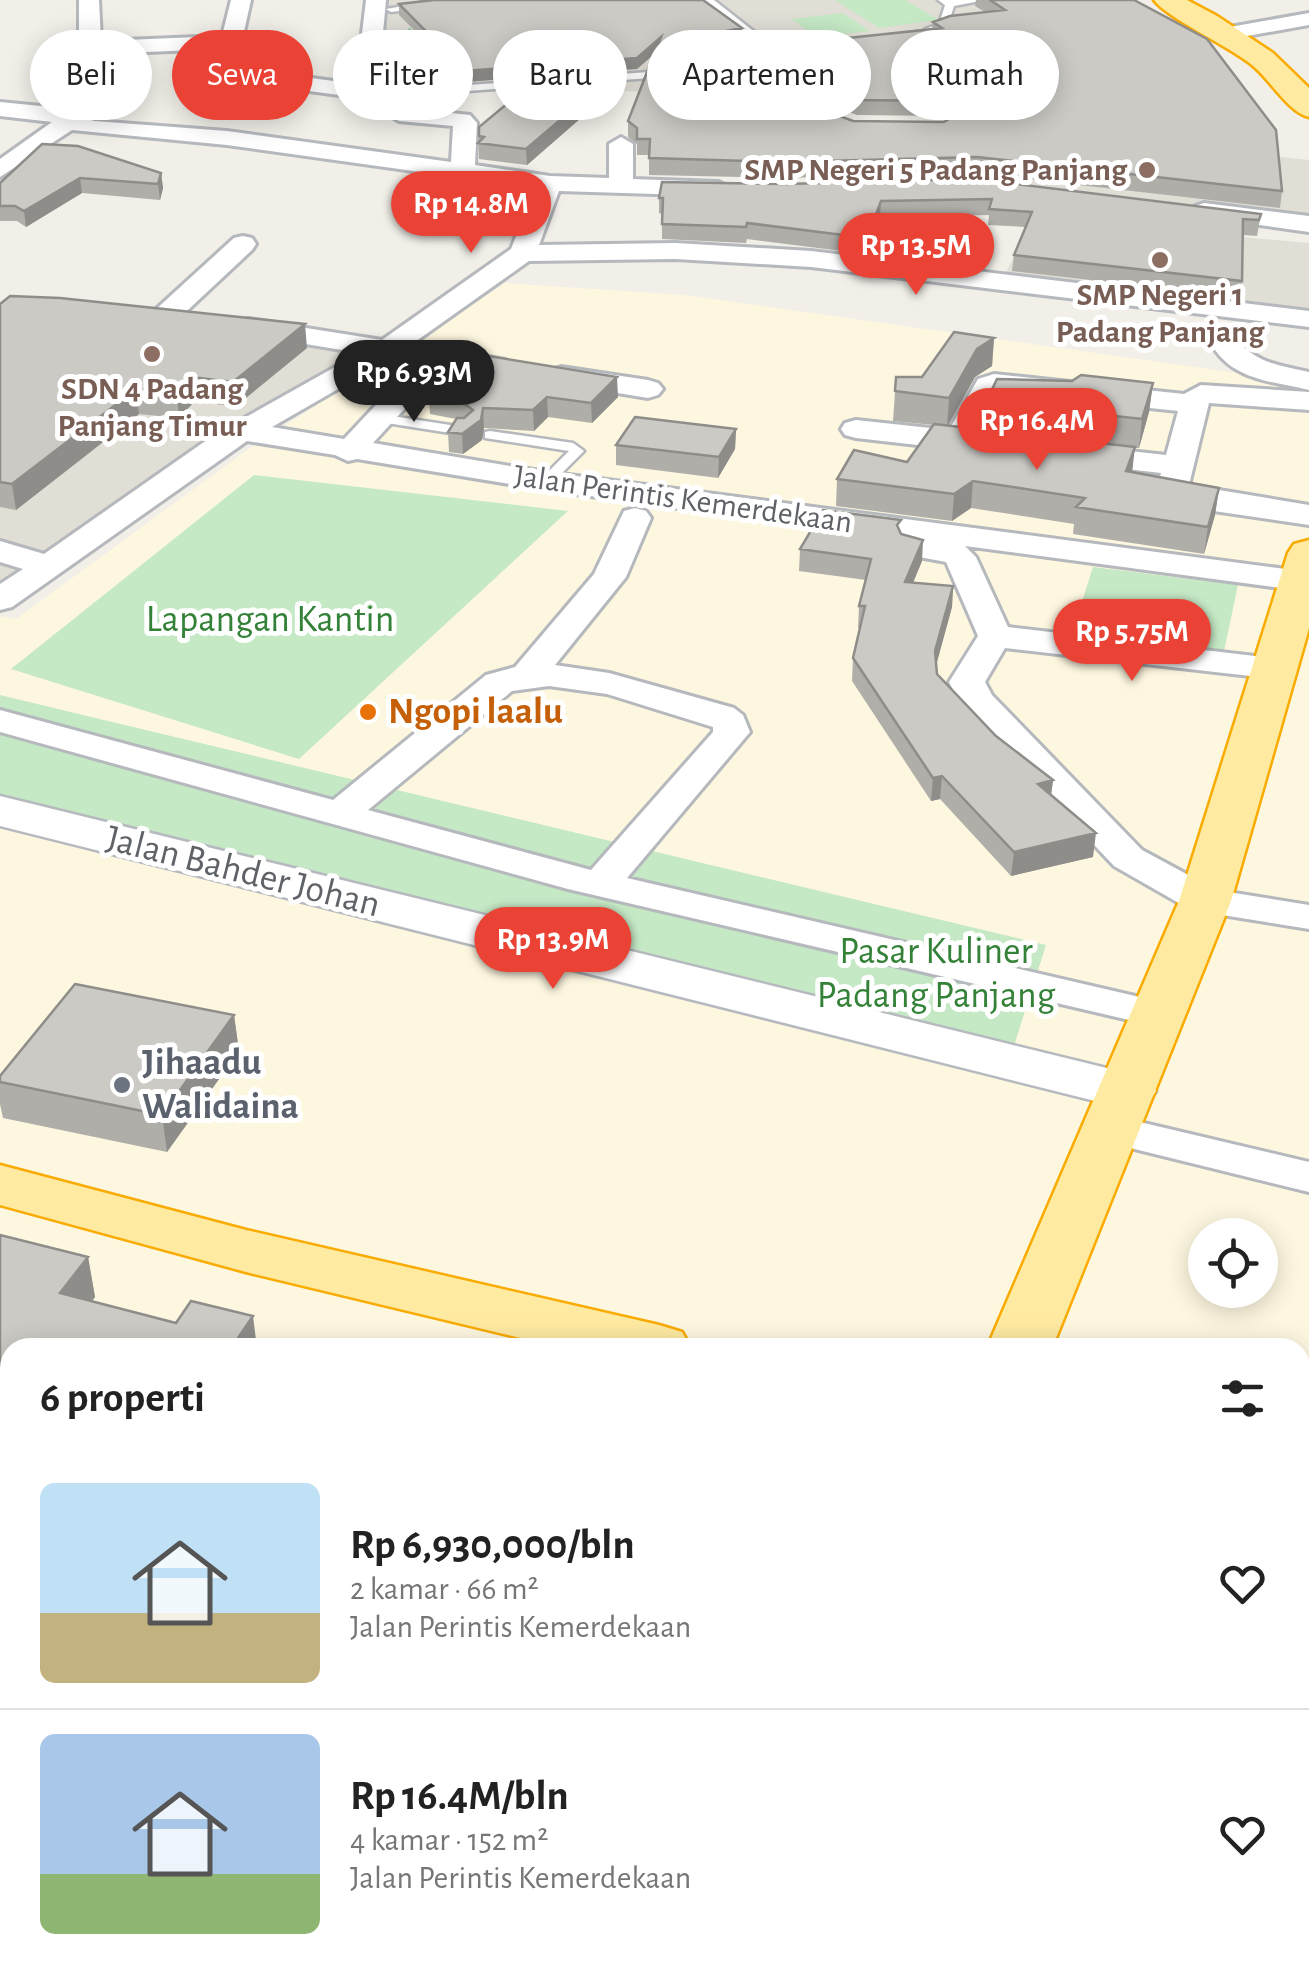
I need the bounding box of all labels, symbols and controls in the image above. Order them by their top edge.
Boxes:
chip: Beli [30,30,152,120]
chip: Sewa [172,30,313,120]
chip: Filter [333,30,473,120]
chip: Baru [493,30,627,120]
chip: Apartemen [647,30,871,120]
chip: Rumah [891,30,1059,120]
place label: SMP Negeri 5 Padang Panjang [744,154,1128,186]
marker: SMP Negeri 5 Padang Panjang [1136,159,1158,181]
pin: Rp 14.8M [368,171,574,256]
text: Rp 14.8M [413,187,529,219]
pin: Rp 13.5M [813,213,1019,298]
text: Rp 13.5M [860,229,972,261]
marker: SMP Negeri 1 Padang Panjang [1149,249,1171,271]
place label: SMP Negeri 1 Padang Panjang [1056,279,1265,348]
pin: Rp 6.93M [311,340,517,425]
marker: SDN 4 Padang Panjang Timur [141,343,163,365]
text: Rp 6.93M [355,356,473,388]
place label: SDN 4 Padang Panjang Timur [57,373,247,442]
pin: Rp 16.4M [934,388,1140,473]
text: Rp 16.4M [979,404,1095,436]
street label: Jalan Perintis Kemerdekaan [512,459,854,539]
pin: Rp 5.75M [1029,599,1235,684]
park label: Lapangan Kantin [146,601,394,639]
text: Rp 5.75M [1075,615,1189,647]
place label: Ngopi laalu [388,693,563,731]
marker: Ngopi laalu [357,701,379,723]
street label: Jalan Bahder Johan [102,820,384,924]
pin: Rp 13.9M [450,907,656,992]
text: Rp 13.9M [496,923,610,955]
park label: Pasar Kuliner Padang Panjang [817,933,1056,1015]
place label: Jihaadu Walidaina [142,1044,299,1126]
marker: Jihaadu Walidaina [111,1074,133,1096]
map controls [1188,1218,1278,1308]
button: locate [1188,1218,1278,1308]
icon: filters [1215,1371,1270,1426]
text: 6 properti [40,1377,205,1419]
icon: home [120,1523,240,1643]
text: Rp 6,930,000/bln [350,1524,635,1566]
icon: heart [1215,1556,1270,1611]
text: 2 kamar · 66 m² [350,1573,539,1605]
text: Jalan Perintis Kemerdekaan [350,1611,691,1643]
icon: home [120,1774,240,1894]
text: Rp 16.4M/bln [350,1775,569,1817]
icon: heart [1215,1807,1270,1862]
text: 4 kamar · 152 m² [350,1824,548,1856]
text: Jalan Perintis Kemerdekaan [350,1862,691,1894]

